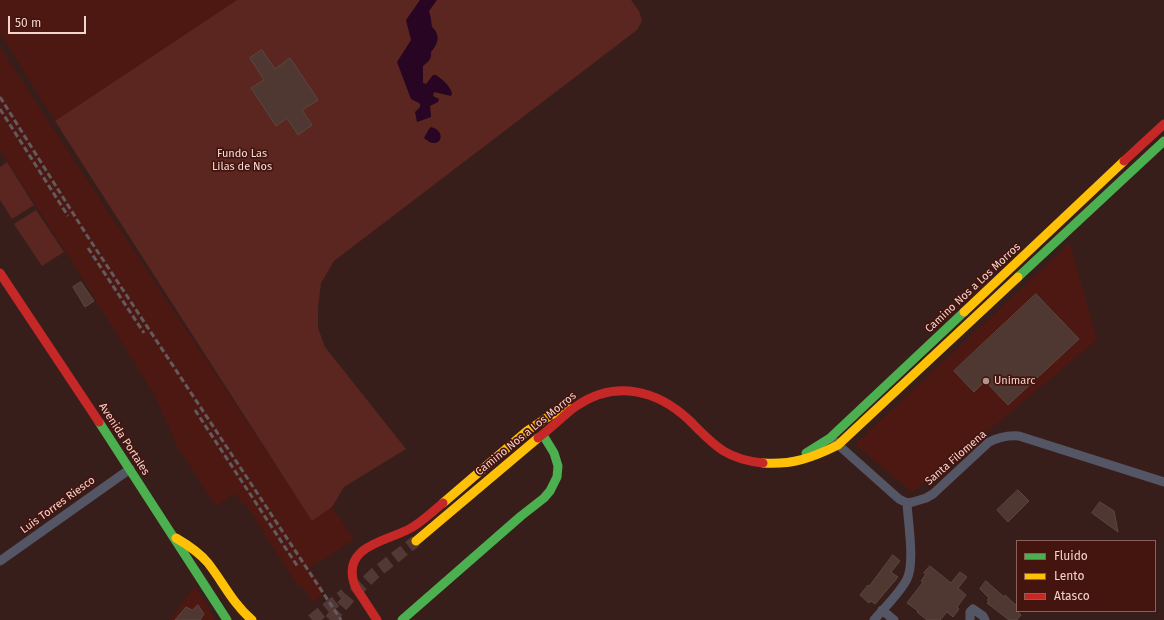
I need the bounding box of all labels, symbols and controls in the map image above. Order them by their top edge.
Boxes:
scale bar [10,8,88,34]
text: 50 m [15,16,41,30]
park label: Fundo Las Lilas de Nos [212,147,272,173]
street label: Camino Nos a Los Morros [923,240,1023,336]
place label: Unimarc [994,374,1035,388]
marker: Unimarc [981,376,991,386]
street label: Camino Nos a Los Morros [473,389,579,479]
street label: Avenida Portales [96,400,152,478]
street label: Santa Filomena [923,428,989,488]
street label: Luis Torres Riesco [18,474,98,536]
legend [1016,540,1156,612]
text: Fluido [1054,549,1088,563]
text: Lento [1054,569,1084,583]
text: Atasco [1054,589,1090,603]

